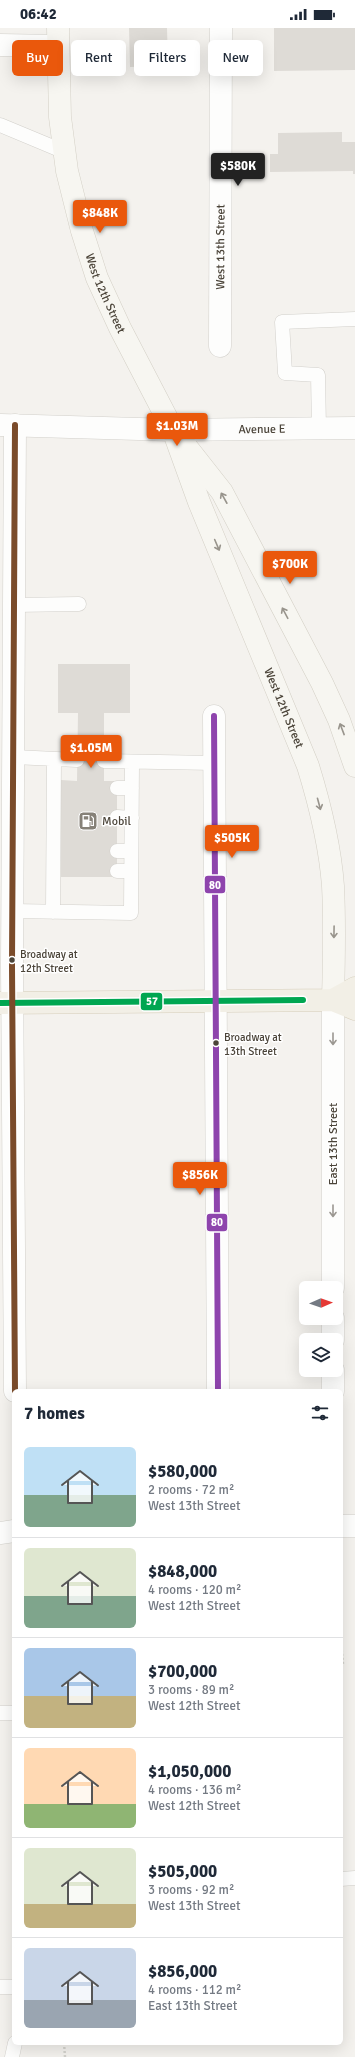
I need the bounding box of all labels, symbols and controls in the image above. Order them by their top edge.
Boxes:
text: 06:42 [20,5,57,23]
chip: Buy [12,40,63,76]
chip: Rent [71,40,126,76]
chip: Filters [134,40,200,76]
chip: New [208,40,263,76]
pin: $580K [210,153,266,187]
text: $580K [220,158,256,174]
pin: $848K [72,200,128,234]
street label: West 13th Street [213,204,228,290]
text: $848K [82,205,118,221]
street label: West 12th Street [82,252,129,336]
pin: $1.03M [144,413,210,447]
text: $1.03M [156,418,198,434]
street label: Avenue E [238,421,286,437]
one-way arrow [220,492,228,504]
one-way arrow [214,538,221,550]
pin: $700K [262,551,318,585]
text: $700K [272,556,308,572]
one-way arrow [281,607,288,619]
street label: West 12th Street [261,666,307,750]
one-way arrow [338,724,346,736]
pin: $1.05M [58,735,124,769]
text: $1.05M [70,740,112,756]
one-way arrow [316,797,323,810]
fuel station icon: Mobil [77,810,99,832]
place label: Mobil [102,814,132,829]
pin: $505K [204,825,260,859]
text: $505K [214,830,250,846]
line badge: 80 [204,875,226,894]
text: 80 [209,879,221,892]
one-way arrow [330,925,338,938]
place label: Broadway at 12th Street [20,948,78,975]
marker: Broadway at 12th Street [7,955,17,965]
line badge: 57 [140,992,163,1011]
text: 57 [146,995,158,1008]
place label: Broadway at 13th Street [224,1031,282,1058]
one-way arrow [329,1032,337,1045]
marker: Broadway at 13th Street [211,1038,221,1048]
street label: East 13th Street [326,1103,341,1185]
pin: $856K [172,1162,228,1196]
text: $856K [182,1167,218,1183]
one-way arrow [329,1204,337,1217]
line badge: 80 [206,1213,228,1232]
text: 80 [211,1216,223,1229]
north arrow [299,1281,343,1325]
map controls [299,1281,343,1377]
button: layers [299,1333,343,1377]
icon: filters [309,1402,331,1424]
text: 7 homes [24,1403,85,1424]
text: $580,000 [148,1461,217,1482]
icon: home [56,1463,104,1511]
text: 2 rooms · 72 m² [148,1482,234,1498]
text: West 13th Street [148,1498,241,1514]
text: $848,000 [148,1561,217,1582]
icon: home [56,1564,104,1612]
text: 4 rooms · 120 m² [148,1582,241,1598]
text: West 12th Street [148,1598,241,1614]
text: $700,000 [148,1661,217,1682]
icon: home [56,1664,104,1712]
text: 3 rooms · 89 m² [148,1682,234,1698]
text: West 12th Street [148,1698,241,1714]
text: $1,050,000 [148,1761,231,1782]
icon: home [56,1764,104,1812]
text: 4 rooms · 136 m² [148,1782,241,1798]
text: West 12th Street [148,1798,241,1814]
text: $505,000 [148,1861,217,1882]
icon: home [56,1864,104,1912]
text: 3 rooms · 92 m² [148,1882,234,1898]
text: West 13th Street [148,1898,241,1914]
text: $856,000 [148,1961,217,1982]
icon: home [56,1964,104,2012]
text: 4 rooms · 112 m² [148,1982,241,1998]
text: East 13th Street [148,1998,237,2014]

